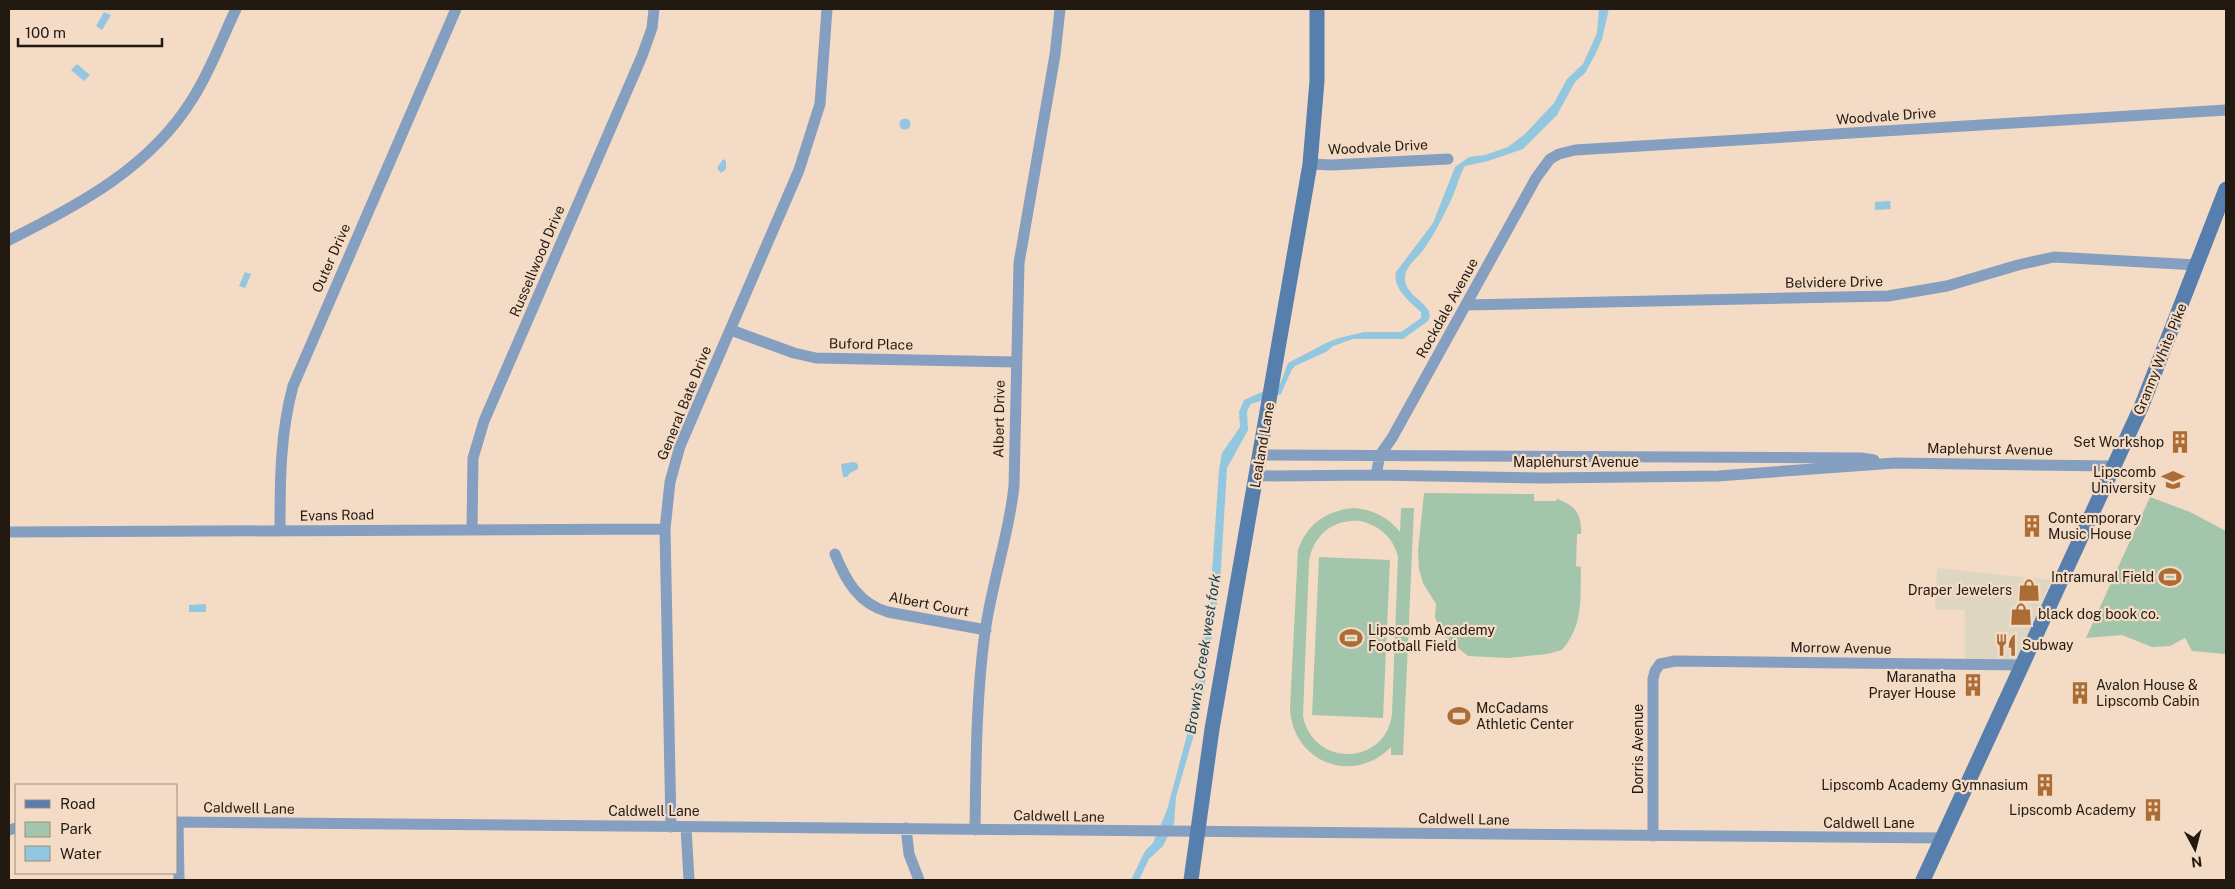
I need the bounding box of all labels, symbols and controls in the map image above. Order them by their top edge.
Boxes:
scale bar [18,15,161,47]
text: 100 m [25,24,66,41]
street label: Woodvale Drive [1835,105,1937,127]
street label: Woodvale Drive [1328,136,1429,158]
street label: Russellwood Drive [506,203,568,319]
street label: Outer Drive [309,221,353,295]
street label: Rockdale Avenue [1413,255,1481,361]
street label: Belvidere Drive [1785,273,1883,291]
street label: Granny White Pike [2130,301,2190,417]
street label: Buford Place [829,335,913,353]
street label: General Bate Drive [654,344,714,462]
street label: Albert Drive [990,380,1008,458]
street label: Lealand Lane [1247,401,1277,489]
building icon: Set Workshop [2167,429,2193,455]
place label: Set Workshop [2073,434,2164,450]
street label: Maplehurst Avenue [1927,440,2053,458]
street label: Maplehurst Avenue [1513,454,1639,470]
place label: Lipscomb University [2091,464,2156,496]
school or university icon: Lipscomb University [2160,467,2186,493]
street label: Evans Road [300,506,374,524]
place label: Contemporary Music House [2048,510,2141,542]
building icon: Contemporary Music House [2019,513,2045,539]
sports icon: Intramural Field [2157,564,2183,590]
place label: Intramural Field [2051,569,2154,585]
water label: Brown's Creek west fork [1181,572,1224,735]
shop icon: Draper Jewelers [2016,577,2042,603]
place label: Draper Jewelers [1908,582,2012,598]
street label: Albert Court [888,588,970,620]
shop icon: black dog book co. [2008,601,2034,627]
place label: black dog book co. [2038,606,2159,622]
place label: Lipscomb Academy Football Field [1368,622,1495,654]
sports icon: Lipscomb Academy Football Field [1338,625,1364,651]
restaurant icon: Subway [1993,632,2019,658]
place label: Subway [2022,637,2074,653]
street label: Morrow Avenue [1790,639,1892,657]
place label: Maranatha Prayer House [1869,669,1956,701]
building icon: Maranatha Prayer House [1960,672,1986,698]
place label: Avalon House & Lipscomb Cabin [2096,677,2200,709]
building icon: Avalon House & Lipscomb Cabin [2067,680,2093,706]
place label: McCadams Athletic Center [1476,700,1574,732]
sports icon: McCadams Athletic Center [1446,703,1472,729]
street label: Dorris Avenue [1630,704,1646,794]
building icon: Lipscomb Academy Gymnasium [2032,772,2058,798]
place label: Lipscomb Academy Gymnasium [1821,777,2028,793]
legend [15,784,178,874]
text: Road [60,795,96,812]
building icon: Lipscomb Academy [2140,797,2166,823]
street label: Caldwell Lane [203,799,295,817]
place label: Lipscomb Academy [2009,802,2136,818]
street label: Caldwell Lane [608,803,700,819]
street label: Caldwell Lane [1013,807,1105,825]
street label: Caldwell Lane [1418,810,1510,828]
street label: Caldwell Lane [1823,815,1915,831]
text: Park [60,820,92,837]
north arrow [2170,824,2220,874]
text: Water [60,845,102,862]
text: N [2190,853,2203,871]

